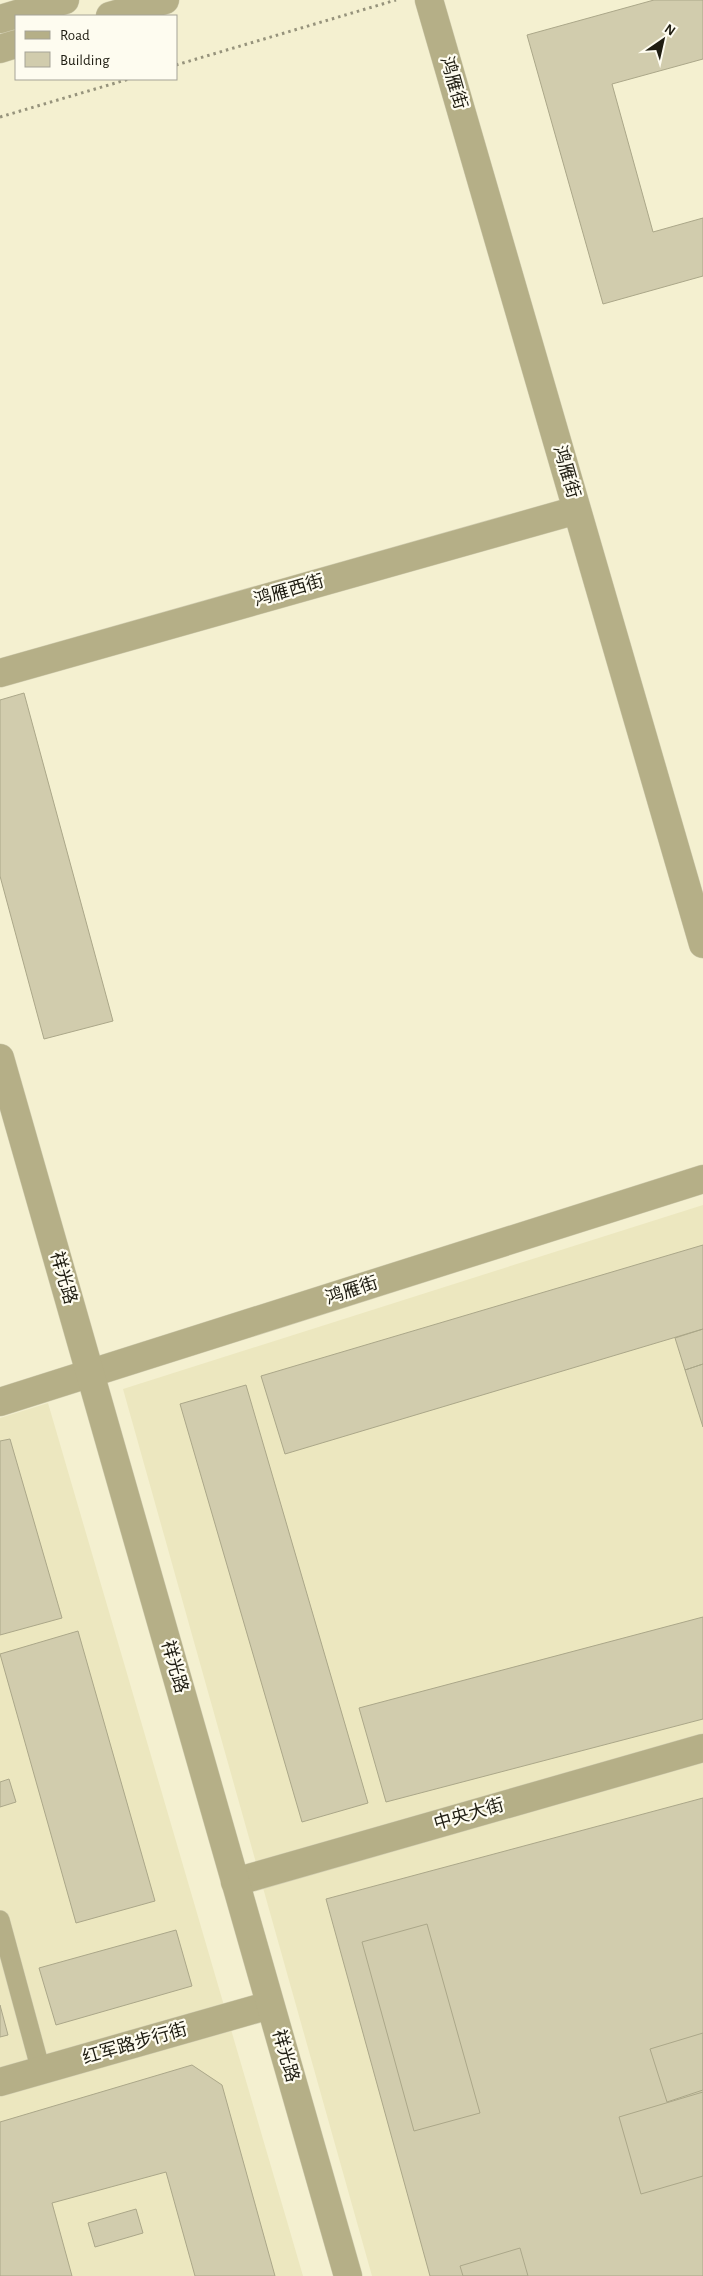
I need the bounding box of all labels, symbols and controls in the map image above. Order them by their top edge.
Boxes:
legend [15,15,178,80]
north arrow [638,15,688,65]
text: N [662,22,678,39]
text: Road [60,28,90,43]
text: Building [60,53,110,68]
street label: 鸿雁街 [437,54,471,111]
street label: 鸿雁街 [550,443,584,500]
street label: 鸿雁西街 [251,571,326,610]
street label: 祥光路 [47,1249,81,1306]
street label: 鸿雁街 [323,1272,380,1308]
street label: 祥光路 [158,1638,192,1695]
street label: 中央大街 [431,1795,506,1834]
street label: 红军路步行街 [80,2019,189,2068]
street label: 祥光路 [269,2027,303,2084]

